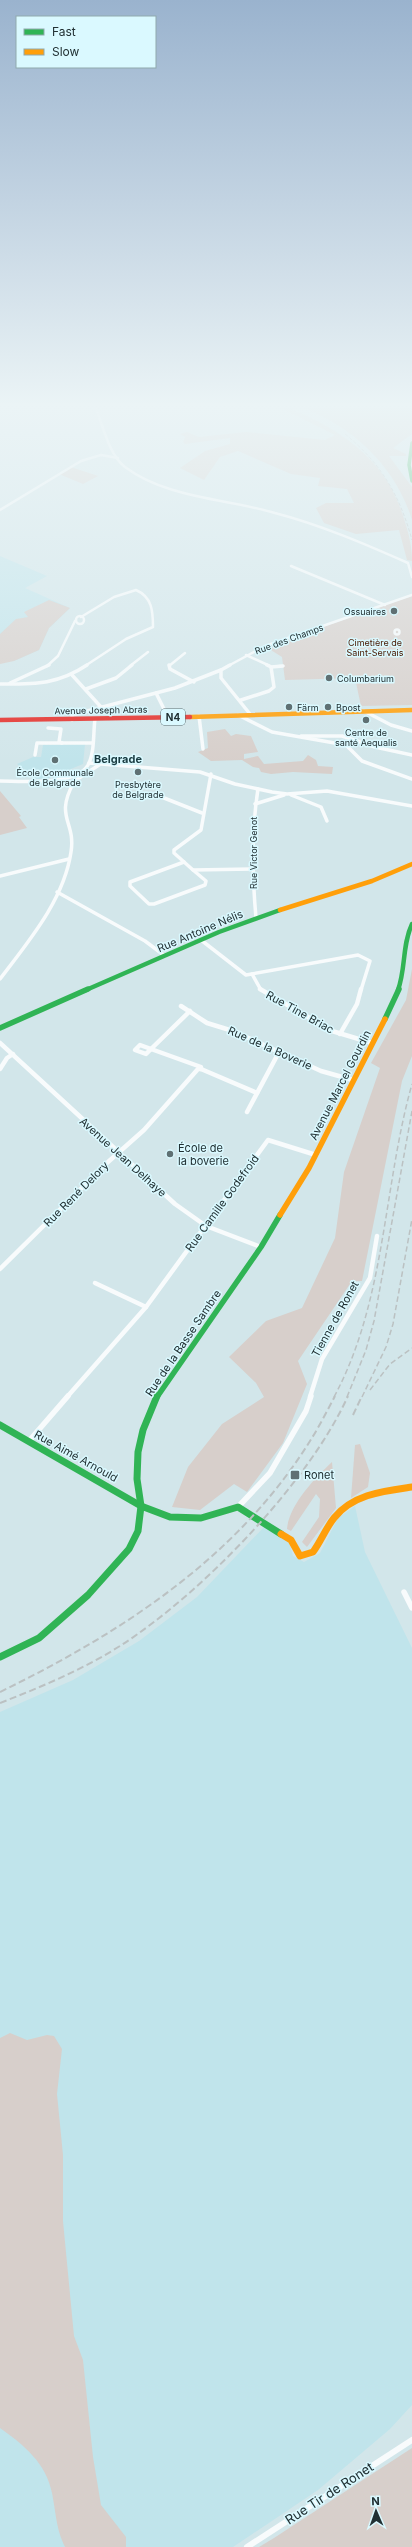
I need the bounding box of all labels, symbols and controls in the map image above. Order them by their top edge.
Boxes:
legend [16,16,156,68]
text: Fast [52,24,76,39]
text: Slow [52,44,80,59]
place label: Ossuaires [344,606,386,617]
marker: Ossuaires [389,606,399,616]
street label: Rue des Champs [253,621,325,656]
park label: Cimetière de Saint-Servais [347,637,404,658]
marker: Columbarium [324,673,334,683]
place label: Columbarium [337,673,394,684]
marker: Färm [284,702,294,712]
place label: Färm [297,702,319,713]
marker: Bpost [323,702,333,712]
place label: Bpost [336,702,361,713]
street label: Avenue Joseph Abras [54,704,148,716]
road number: N4 [161,709,185,725]
marker: Centre de santé Aequalis [361,715,371,725]
place label: Centre de santé Aequalis [335,727,397,748]
district label: Belgrade [94,752,142,766]
marker: École Communale de Belgrade [50,755,60,765]
place label: École Communale de Belgrade [17,767,93,788]
marker: Presbytère de Belgrade [133,767,143,777]
place label: Presbytère de Belgrade [112,779,164,800]
street label: Rue Victor Genot [248,817,259,889]
street label: Rue Antoine Nélis [155,907,245,955]
street label: Rue Tine Briac [264,988,336,1036]
street label: Rue de la Boverie [226,1023,314,1073]
street label: Avenue Marcel Gourdin [306,1028,374,1142]
street label: Avenue Jean Delhaye [77,1114,169,1200]
place label: École de la boverie [178,1141,229,1168]
marker: École de la boverie [165,1149,175,1159]
street label: Rue Camille Godefroid [182,1152,262,1254]
street label: Rue René Delory [40,1158,112,1230]
street label: Tienne de Ronet [308,1278,362,1360]
street label: Rue de la Basse Sambre [142,1287,224,1399]
street label: Rue Aimé Arnould [32,1427,120,1485]
place label: Ronet [304,1468,334,1482]
marker: Ronet [289,1469,301,1481]
street label: Rue Tir de Ronet [282,2458,376,2528]
north arrow [356,2491,396,2531]
text: N [371,2494,380,2508]

